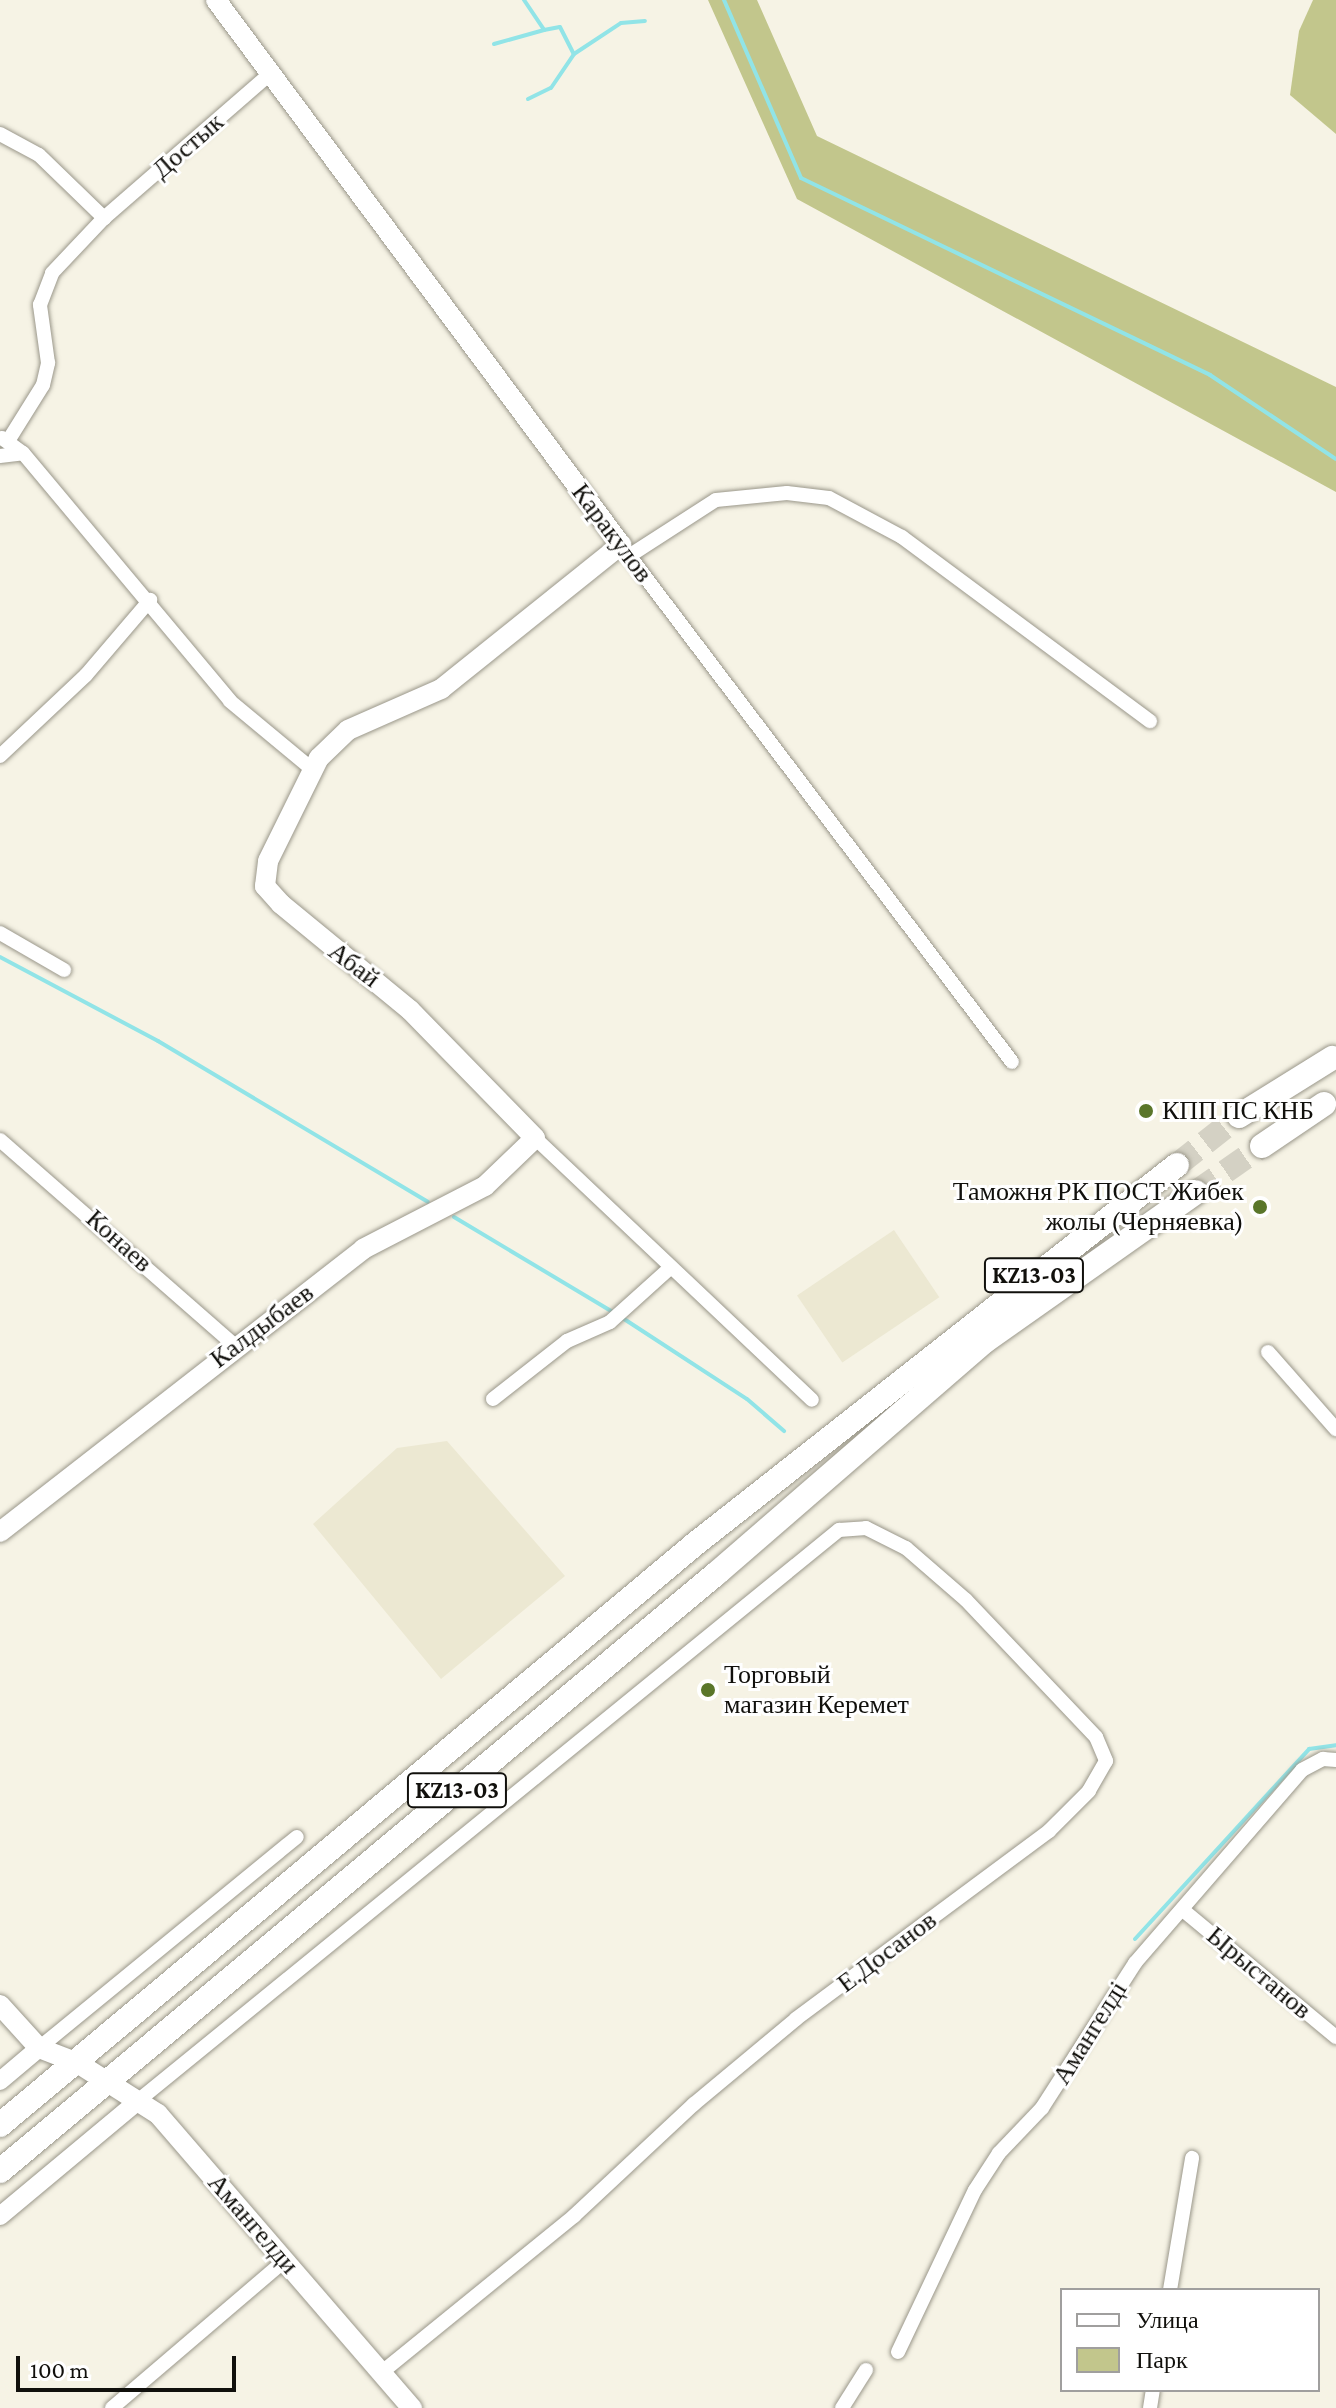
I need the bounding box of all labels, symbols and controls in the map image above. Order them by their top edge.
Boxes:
street label: Достык [146,107,230,185]
street label: Каракулов [565,478,659,588]
street label: Абай [322,936,386,994]
place label: КПП ПС КНБ [1162,1095,1314,1127]
marker: КПП ПС КНБ [1137,1102,1155,1120]
place label: Таможня РК ПОСТ Жибек жолы (Черняевка) [953,1176,1244,1238]
marker: Таможня РК ПОСТ Жибек жолы (Черняевка) [1251,1198,1269,1216]
street label: Конаев [79,1203,159,1279]
road number: KZ13-03 [982,1255,1086,1295]
street label: Калдыбаев [204,1277,320,1375]
place label: Торговый магазин Керемет [724,1659,909,1720]
marker: Торговый магазин Керемет [699,1681,717,1699]
road number: KZ13-03 [405,1770,509,1810]
street label: Е.Досанов [831,1905,943,1999]
street label: Ырыстанов [1200,1920,1318,2026]
street label: Амангелді [1046,1976,1134,2090]
street label: Амангелди [201,2168,305,2280]
legend [1060,2288,1320,2392]
text: Улица [1136,2306,1199,2333]
scale bar [20,2340,240,2390]
text: Парк [1136,2346,1188,2373]
text: 100 m [30,2356,89,2383]

